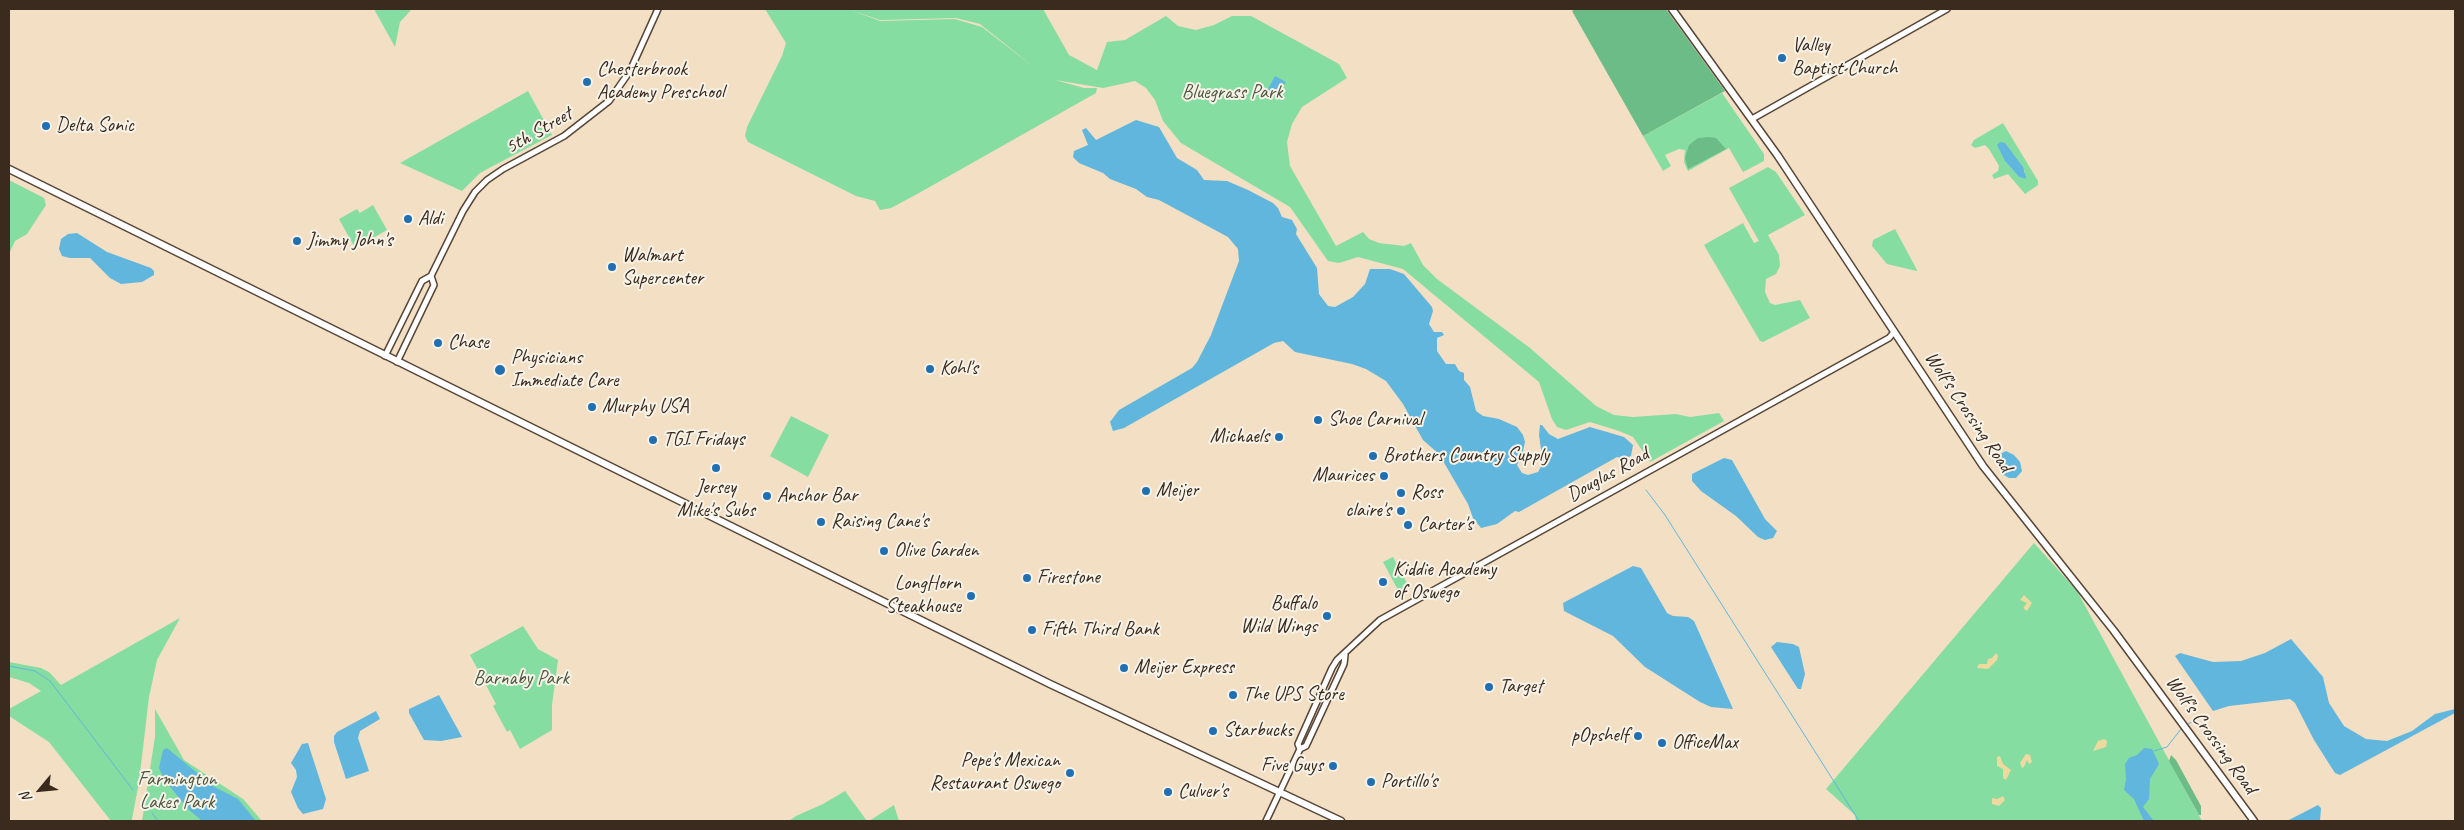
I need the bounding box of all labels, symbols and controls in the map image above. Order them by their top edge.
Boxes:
place label: Valley Baptist Church [1792,34,1897,81]
marker: Valley Baptist Church [1776,52,1788,64]
place label: Chesterbrook Academy Preschool [597,58,724,105]
marker: Chesterbrook Academy Preschool [581,76,593,88]
park label: Bluegrass Park [1182,81,1282,105]
street label: 5th Street [501,102,577,160]
place label: Delta Sonic [56,114,134,138]
marker: Delta Sonic [40,120,52,132]
place label: Aldi [418,207,443,231]
marker: Aldi [402,213,414,225]
place label: Jimmy John's [307,229,393,253]
marker: Jimmy John's [291,235,303,247]
place label: Walmart Supercenter [622,244,703,291]
marker: Walmart Supercenter [606,261,618,273]
place label: Chase [448,331,489,355]
marker: Chase [432,337,444,349]
place label: Physicians Immediate Care [511,346,619,393]
street label: Wolf's Crossing Road [1919,347,2017,477]
place label: Kohl's [940,357,978,381]
marker: Physicians Immediate Care [493,363,507,377]
marker: Kohl's [924,363,936,375]
place label: Murphy USA [602,395,688,419]
marker: Murphy USA [586,401,598,413]
place label: Shoe Carnival [1328,408,1422,432]
marker: Shoe Carnival [1312,414,1324,426]
place label: Michaels [1210,425,1269,449]
place label: TGI Fridays [663,428,744,452]
marker: Michaels [1273,431,1285,443]
marker: TGI Fridays [647,434,659,446]
street label: Douglas Road [1563,443,1653,507]
place label: Brothers Country Supply [1383,444,1549,468]
marker: Brothers Country Supply [1367,450,1379,462]
marker: Jersey Mike's Subs [710,462,722,474]
place label: Maurices [1312,464,1374,488]
marker: Maurices [1378,470,1390,482]
place label: Jersey Mike's Subs [677,476,755,523]
place label: Meijer [1156,479,1198,503]
place label: Ross [1411,481,1442,505]
place label: Anchor Bar [777,484,857,508]
marker: Meijer [1140,485,1152,497]
marker: Ross [1395,487,1407,499]
marker: Anchor Bar [761,490,773,502]
place label: claire's [1345,499,1391,523]
marker: claire's [1395,505,1407,517]
place label: Raising Cane's [831,510,928,534]
place label: Carter's [1418,513,1473,537]
marker: Raising Cane's [815,516,827,528]
marker: Carter's [1402,519,1414,531]
place label: Olive Garden [894,539,978,563]
marker: Olive Garden [878,545,890,557]
place label: Kiddie Academy of Oswego [1393,558,1496,605]
place label: Firestone [1037,566,1100,590]
place label: LongHorn Steakhouse [886,572,961,619]
marker: Firestone [1021,572,1033,584]
marker: Kiddie Academy of Oswego [1377,576,1389,588]
marker: LongHorn Steakhouse [965,590,977,602]
place label: Buffalo Wild Wings [1241,592,1317,639]
marker: Buffalo Wild Wings [1321,610,1333,622]
place label: Fifth Third Bank [1042,618,1159,642]
marker: Fifth Third Bank [1026,624,1038,636]
place label: Meijer Express [1134,656,1234,680]
marker: Meijer Express [1118,662,1130,674]
park label: Barnaby Park [473,667,569,691]
street label: Wolf's Crossing Road [2160,671,2262,799]
place label: Target [1499,675,1543,699]
marker: Target [1483,681,1495,693]
place label: The UPS Store [1243,683,1344,707]
marker: The UPS Store [1227,689,1239,701]
place label: Starbucks [1223,719,1293,743]
place label: pOpshelf [1571,724,1628,748]
marker: Starbucks [1207,725,1219,737]
marker: pOpshelf [1632,730,1644,742]
place label: OfficeMax [1672,731,1738,755]
marker: OfficeMax [1656,737,1668,749]
place label: Pepe's Mexican Restaurant Oswego [930,749,1060,796]
place label: Five Guys [1261,754,1323,778]
marker: Five Guys [1327,760,1339,772]
north arrow [15,765,65,815]
marker: Pepe's Mexican Restaurant Oswego [1064,767,1076,779]
park label: Farmington Lakes Park [137,768,217,815]
place label: Portillo's [1381,770,1437,794]
marker: Portillo's [1365,776,1377,788]
place label: Culver's [1178,780,1228,804]
marker: Culver's [1162,786,1174,798]
text: N [17,789,36,805]

